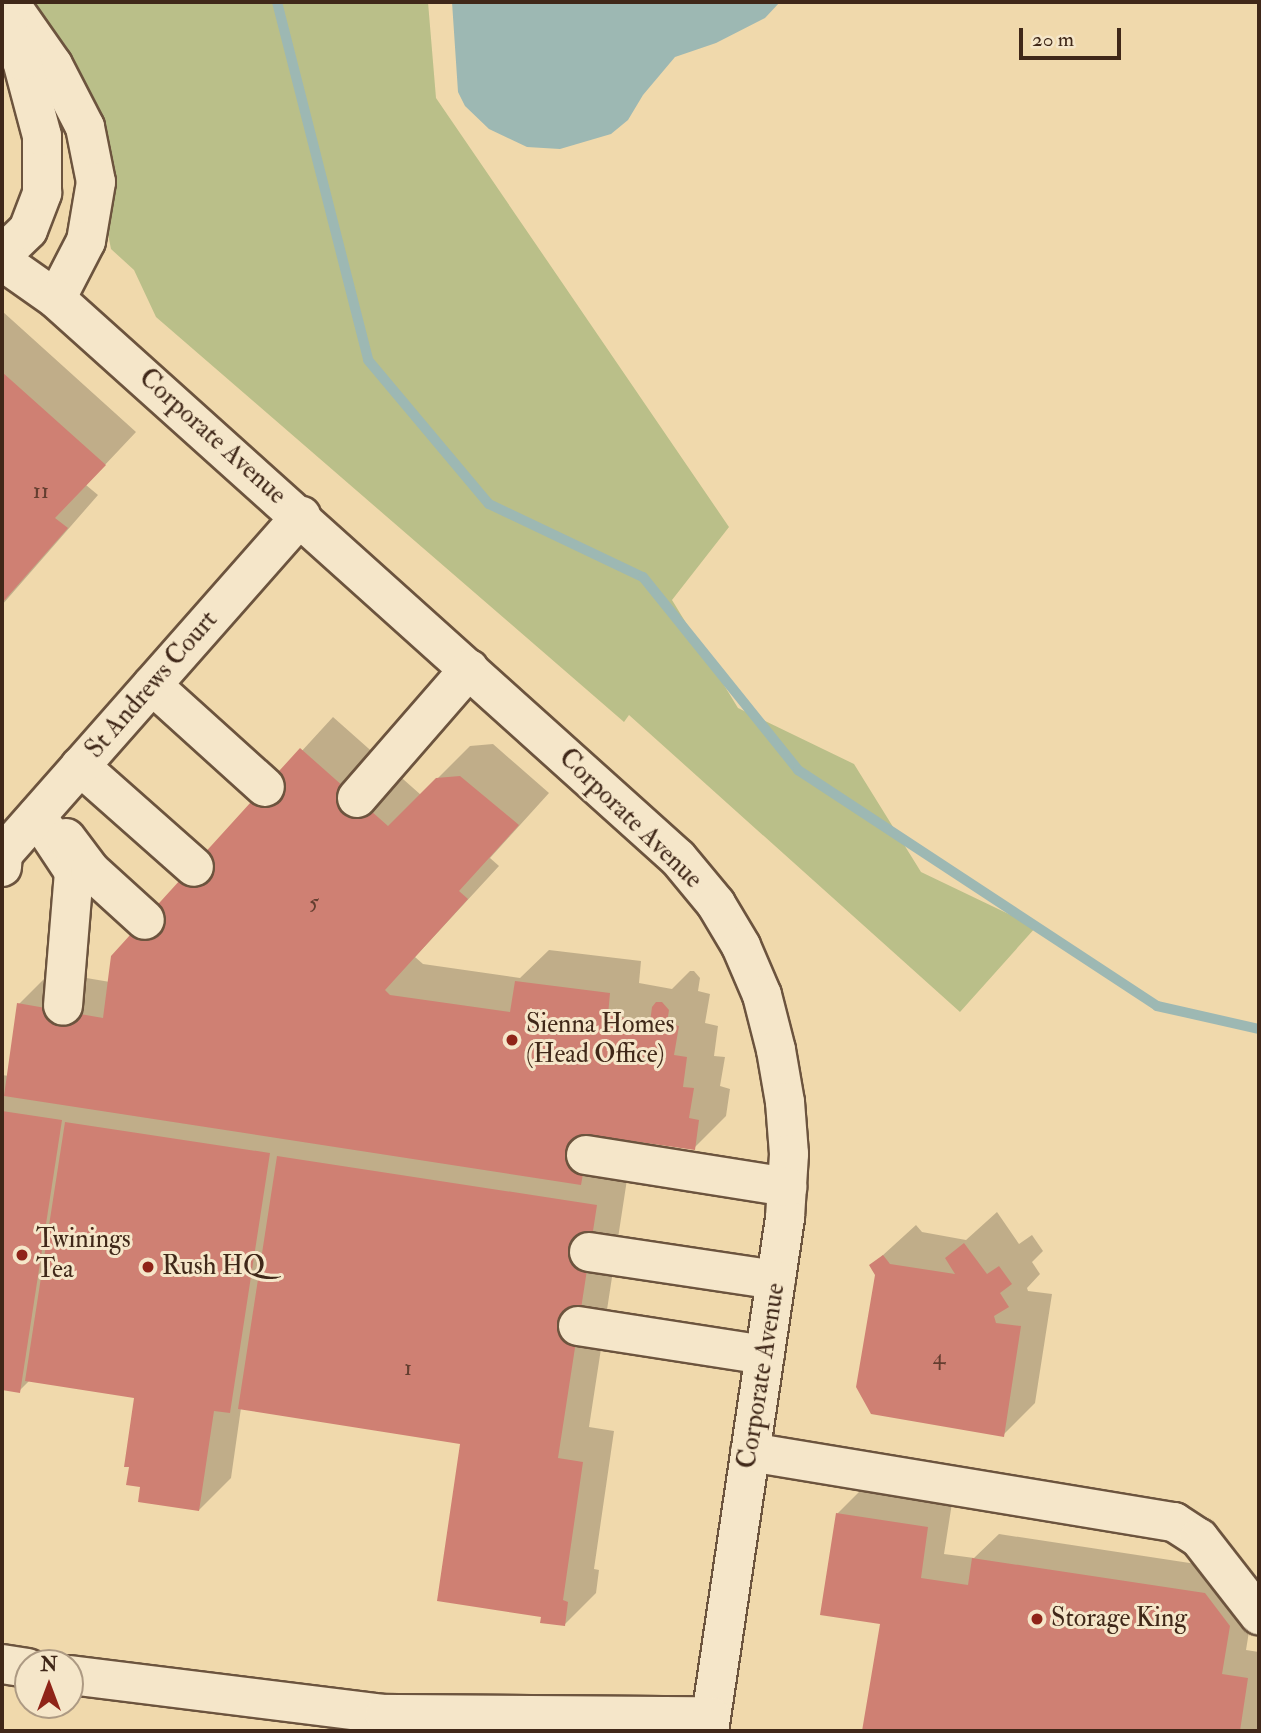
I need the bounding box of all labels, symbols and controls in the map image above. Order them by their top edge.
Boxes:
scale bar [1023,14,1124,58]
text: 20 m [1032,26,1074,53]
street label: Corporate Avenue [132,363,292,511]
house number: 11 [33,477,49,505]
street label: St Andrews Court [80,605,224,765]
street label: Corporate Avenue [552,743,708,895]
house number: 5 [309,888,319,916]
place label: Sienna Homes (Head Office) [526,1009,674,1070]
marker: Sienna Homes (Head Office) [504,1032,520,1048]
place label: Twinings Tea [36,1224,131,1286]
marker: Twinings Tea [14,1247,30,1263]
place label: Rush HQ [162,1251,265,1283]
marker: Rush HQ [140,1259,156,1275]
street label: Corporate Avenue [732,1281,792,1471]
house number: 4 [933,1343,945,1371]
house number: 1 [404,1354,412,1382]
place label: Storage King [1051,1603,1187,1635]
marker: Storage King [1029,1611,1045,1627]
north arrow [14,1649,84,1719]
text: N [40,1653,58,1677]

